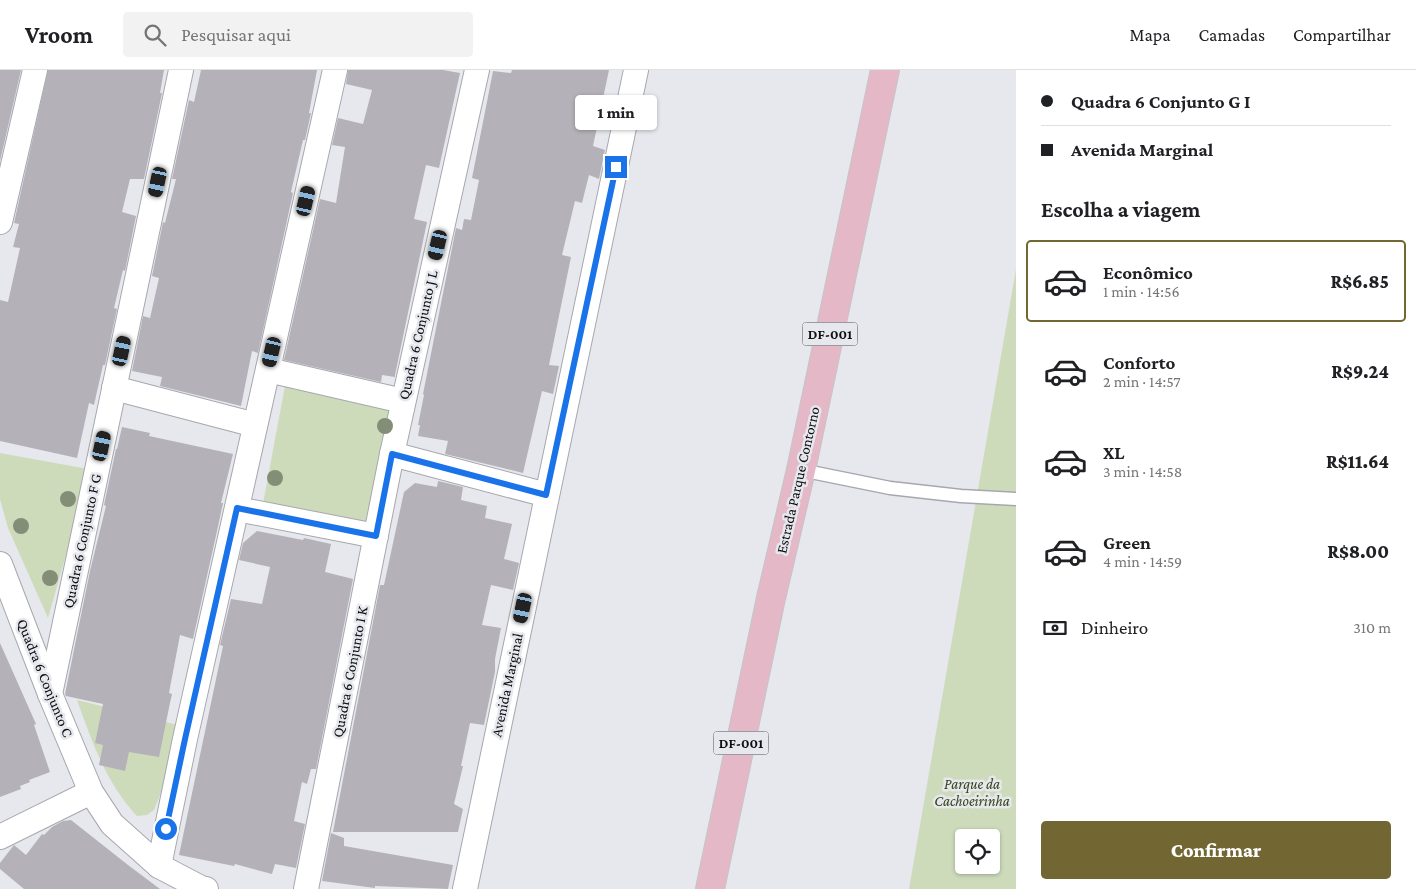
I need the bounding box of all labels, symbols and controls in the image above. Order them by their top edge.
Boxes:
search box [123,12,473,57]
text: Vroom [25,21,93,48]
icon: search [141,21,169,49]
text: Pesquisar aqui [181,24,291,45]
text: Mapa [1130,25,1171,45]
text: Camadas [1199,25,1265,45]
text: Compartilhar [1293,25,1391,45]
text: Quadra 6 Conjunto G I [1071,91,1251,112]
callout: 1 min [575,94,657,129]
text: 1 min [597,104,635,121]
text: Avenida Marginal [1071,139,1213,160]
route end [605,156,627,178]
car [147,166,168,198]
car [295,185,316,217]
text: Escolha a viagem [1041,197,1200,222]
car [427,229,448,261]
icon: car [1043,259,1088,304]
text: Econômico [1103,262,1193,283]
street label: Quadra 6 Conjunto J L [395,268,442,401]
text: R$6.85 [1330,271,1389,292]
text: 1 min · 14:56 [1103,283,1180,300]
road number: DF-001 [802,322,858,346]
car [111,335,132,367]
car [261,336,282,368]
icon: car [1043,349,1088,394]
text: Conforto [1103,352,1175,373]
text: R$9.24 [1331,361,1389,382]
text: 2 min · 14:57 [1103,373,1181,390]
street label: Estrada Parque Contorno [773,405,824,555]
car [91,430,112,462]
icon: car [1043,439,1088,484]
text: XL [1103,442,1125,463]
text: R$11.64 [1326,451,1389,472]
text: 3 min · 14:58 [1103,463,1182,480]
street label: Quadra 6 Conjunto F G [60,472,105,610]
icon: car [1043,529,1088,574]
text: Green [1103,532,1151,553]
text: R$8.00 [1327,541,1389,562]
text: 4 min · 14:59 [1103,553,1182,570]
car [512,592,533,624]
street label: Quadra 6 Conjunto I K [329,605,372,739]
icon: cash [1041,614,1069,642]
street label: Quadra 6 Conjunto C [13,617,76,740]
text: Dinheiro [1081,617,1148,638]
text: 310 m [1353,619,1391,636]
street label: Avenida Marginal [488,632,527,739]
road number: DF-001 [714,731,768,754]
park label: Parque da Cachoeirinha [934,776,1010,809]
route start [155,818,177,840]
button: Confirmar [1041,821,1391,879]
map controls [955,829,1000,874]
button: locate [955,829,1000,874]

